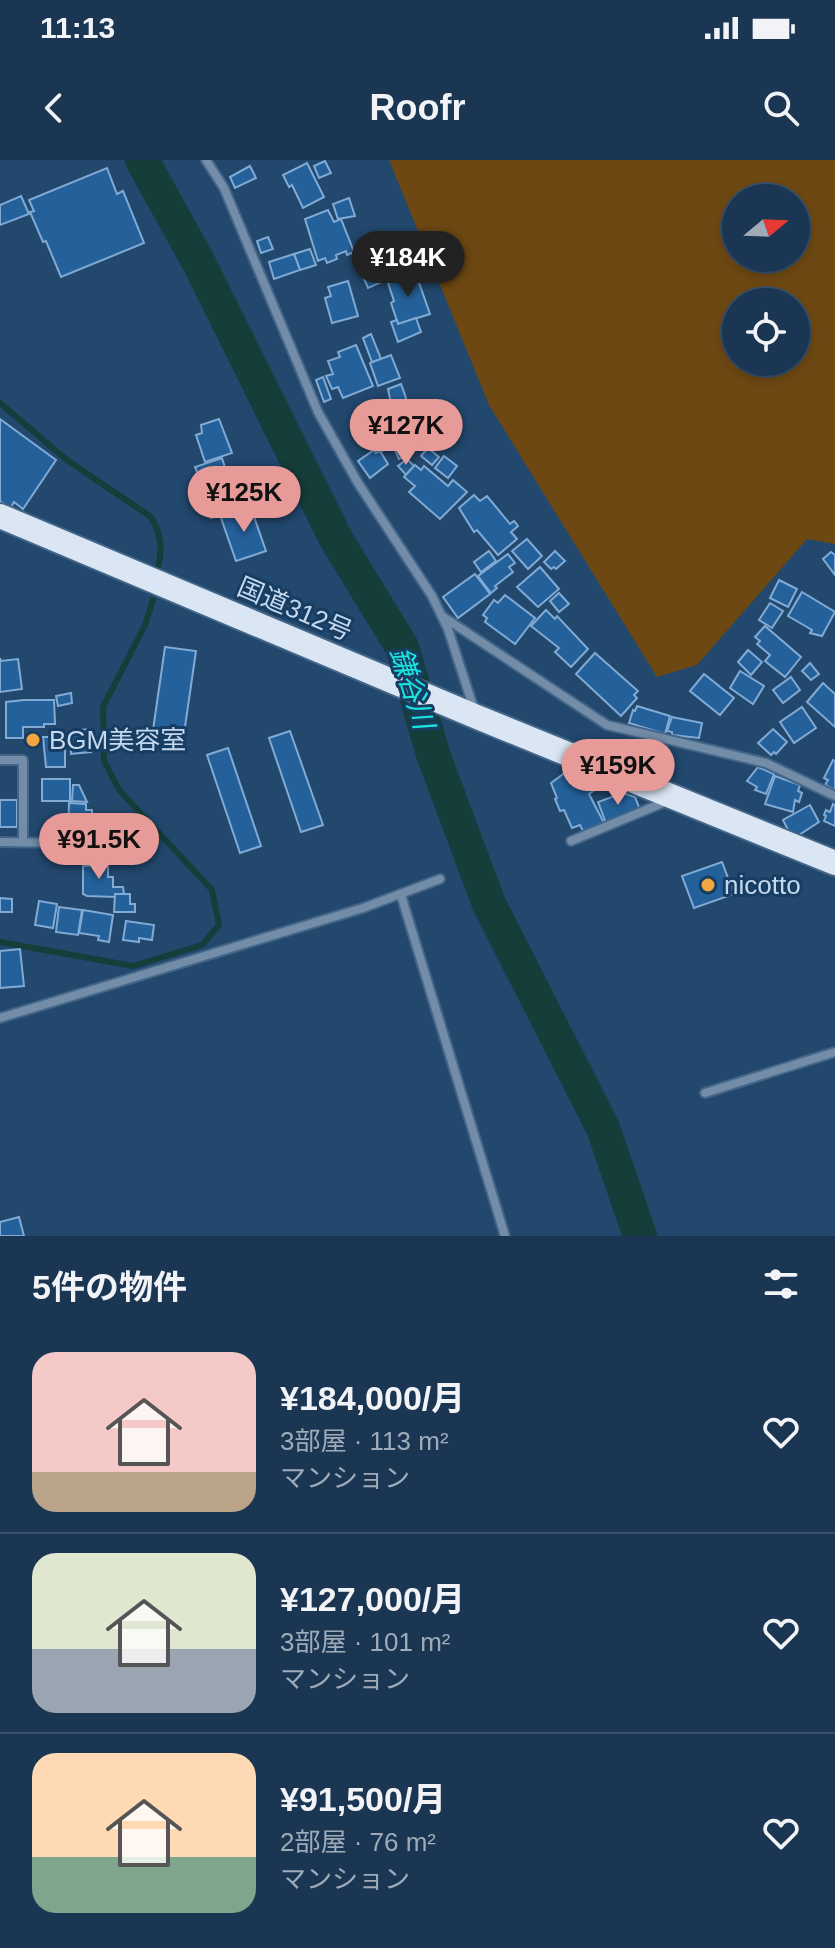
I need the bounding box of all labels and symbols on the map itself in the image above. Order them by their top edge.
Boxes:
north arrow [722,184,810,272]
pin: ¥184K [352,231,464,299]
pin: ¥127K [350,399,462,467]
pin: ¥125K [188,466,300,534]
street label: 国道312号 [233,571,357,647]
water label: 鎌谷川 [384,643,441,736]
place label: BGM美容室 [49,725,186,755]
marker: BGM美容室 [24,731,42,749]
pin: ¥159K [562,739,674,807]
pin: ¥91.5K [34,813,164,881]
place label: nicotto [724,870,801,900]
marker: nicotto [699,876,717,894]

